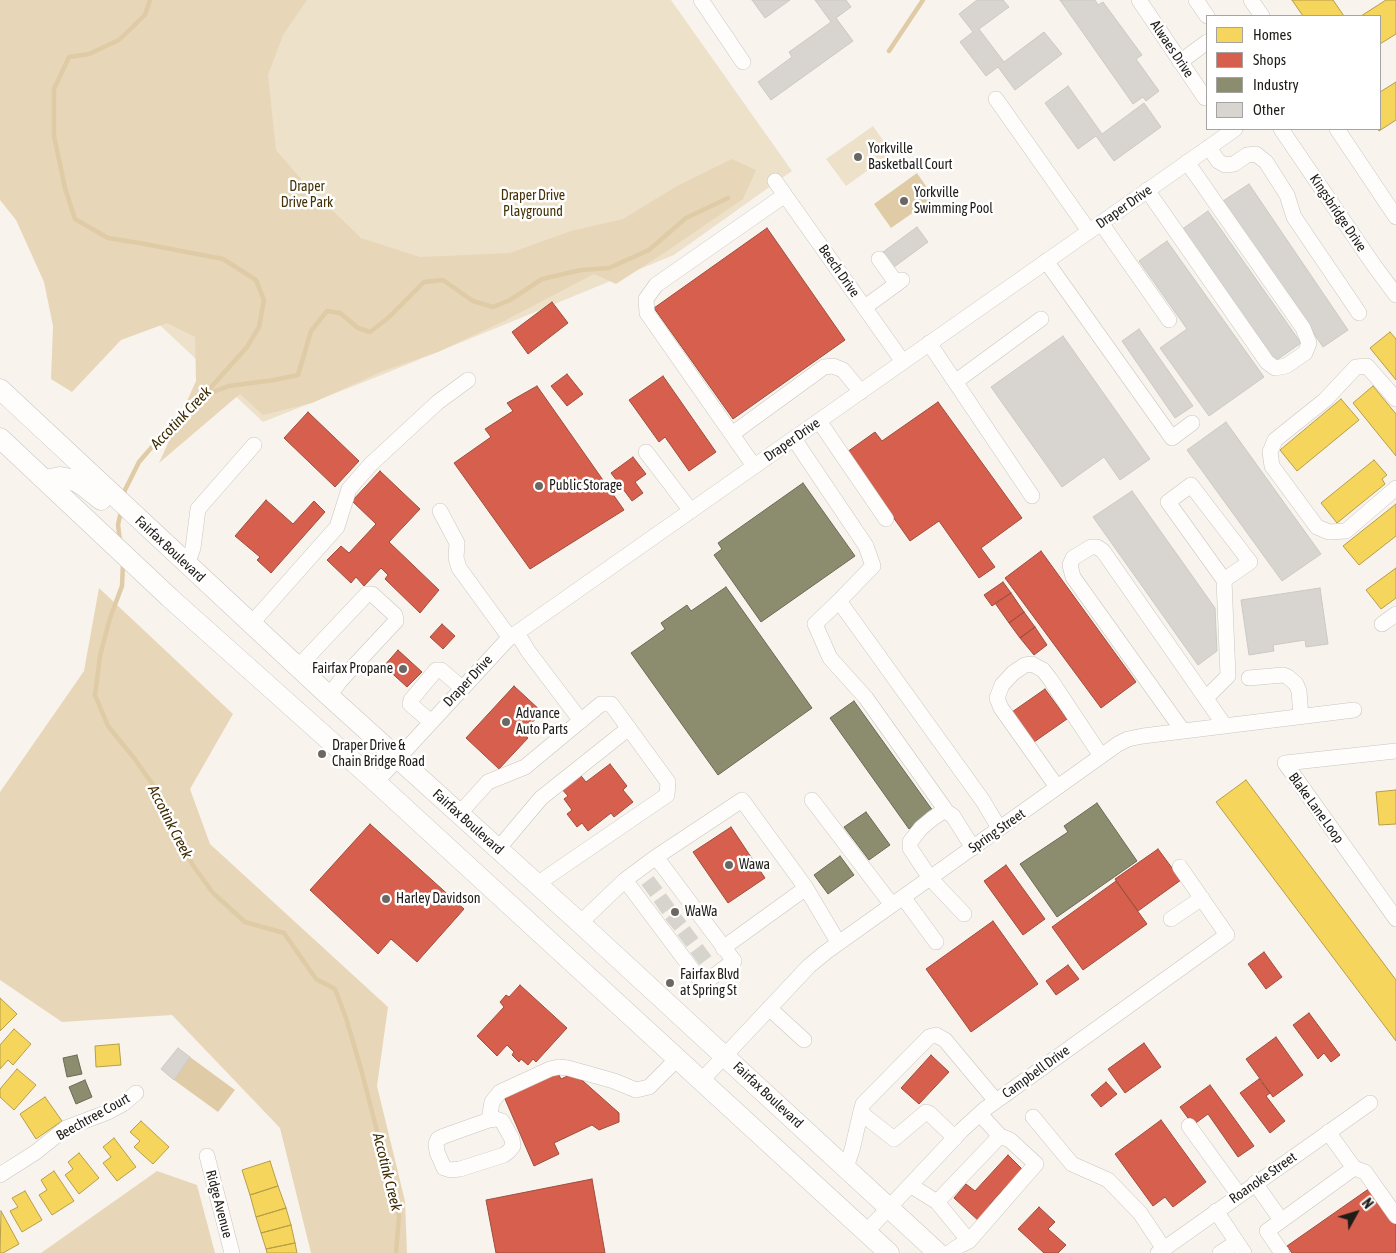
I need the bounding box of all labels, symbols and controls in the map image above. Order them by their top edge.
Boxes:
legend [1206,15,1381,130]
street label: Alwaes Drive [1147,17,1197,81]
text: Homes [1253,26,1292,43]
text: Shops [1253,51,1286,68]
text: Industry [1253,76,1299,93]
text: Other [1253,101,1285,118]
place label: Yorkville Basketball Court [868,141,953,174]
marker: Yorkville Basketball Court [852,151,864,163]
street label: Kingsbridge Drive [1306,171,1370,255]
park label: Draper Drive Park [281,179,333,212]
street label: Draper Drive [1093,182,1155,232]
place label: Yorkville Swimming Pool [914,185,993,218]
park label: Draper Drive Playground [501,188,565,220]
marker: Yorkville Swimming Pool [898,195,910,207]
street label: Beech Drive [815,241,863,301]
water label: Accotink Creek [147,383,215,453]
street label: Draper Drive [761,415,823,465]
place label: Public Storage [549,478,622,494]
marker: Public Storage [533,480,545,492]
street label: Fairfax Boulevard [131,512,209,586]
street label: Draper Drive [440,652,496,710]
place label: Fairfax Propane [312,661,393,677]
marker: Fairfax Propane [397,663,409,675]
place label: Advance Auto Parts [516,706,568,739]
marker: Advance Auto Parts [500,716,512,728]
place label: Draper Drive & Chain Bridge Road [332,738,425,770]
marker: Draper Drive & Chain Bridge Road [316,748,328,760]
street label: Blake Lane Loop [1285,769,1347,847]
water label: Accotink Creek [144,782,196,862]
street label: Fairfax Boulevard [429,786,507,858]
street label: Spring Street [965,805,1029,857]
place label: Wawa [739,857,770,873]
marker: Wawa [723,859,735,871]
place label: Harley Davidson [396,891,481,907]
marker: Harley Davidson [380,893,392,905]
place label: WaWa [685,904,717,920]
marker: WaWa [669,906,681,918]
place label: Fairfax Blvd at Spring St [680,967,739,1000]
marker: Fairfax Blvd at Spring St [664,977,676,989]
street label: Campbell Drive [999,1042,1073,1102]
street label: Fairfax Boulevard [729,1058,807,1132]
street label: Beechtree Court [53,1090,133,1144]
water label: Accotink Creek [369,1131,405,1213]
street label: Roanoke Street [1226,1149,1300,1207]
street label: Ridge Avenue [202,1168,236,1240]
north arrow [1331,1188,1381,1238]
text: N [1359,1195,1376,1212]

